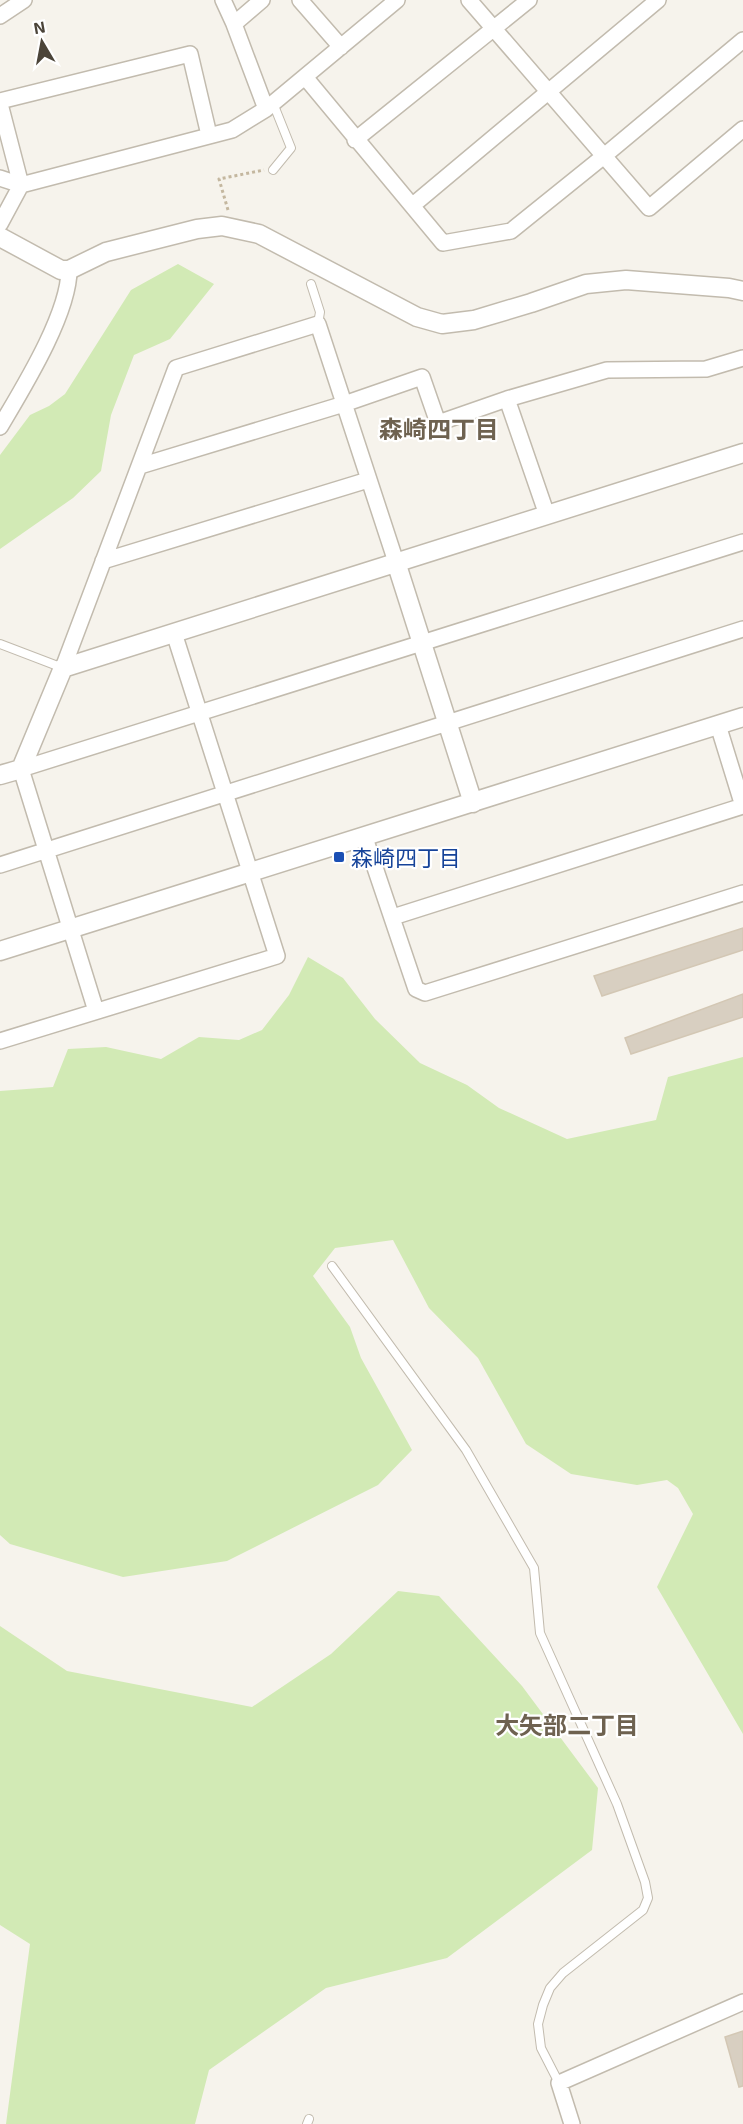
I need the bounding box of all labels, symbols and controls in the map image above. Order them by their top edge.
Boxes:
north arrow [12,12,72,72]
text: N [32,16,47,37]
district label: 森崎四丁目 [379,414,499,443]
place label: 森崎四丁目 [351,844,461,870]
marker: 森崎四丁目 [332,850,346,864]
district label: 大矢部二丁目 [495,1710,639,1739]

